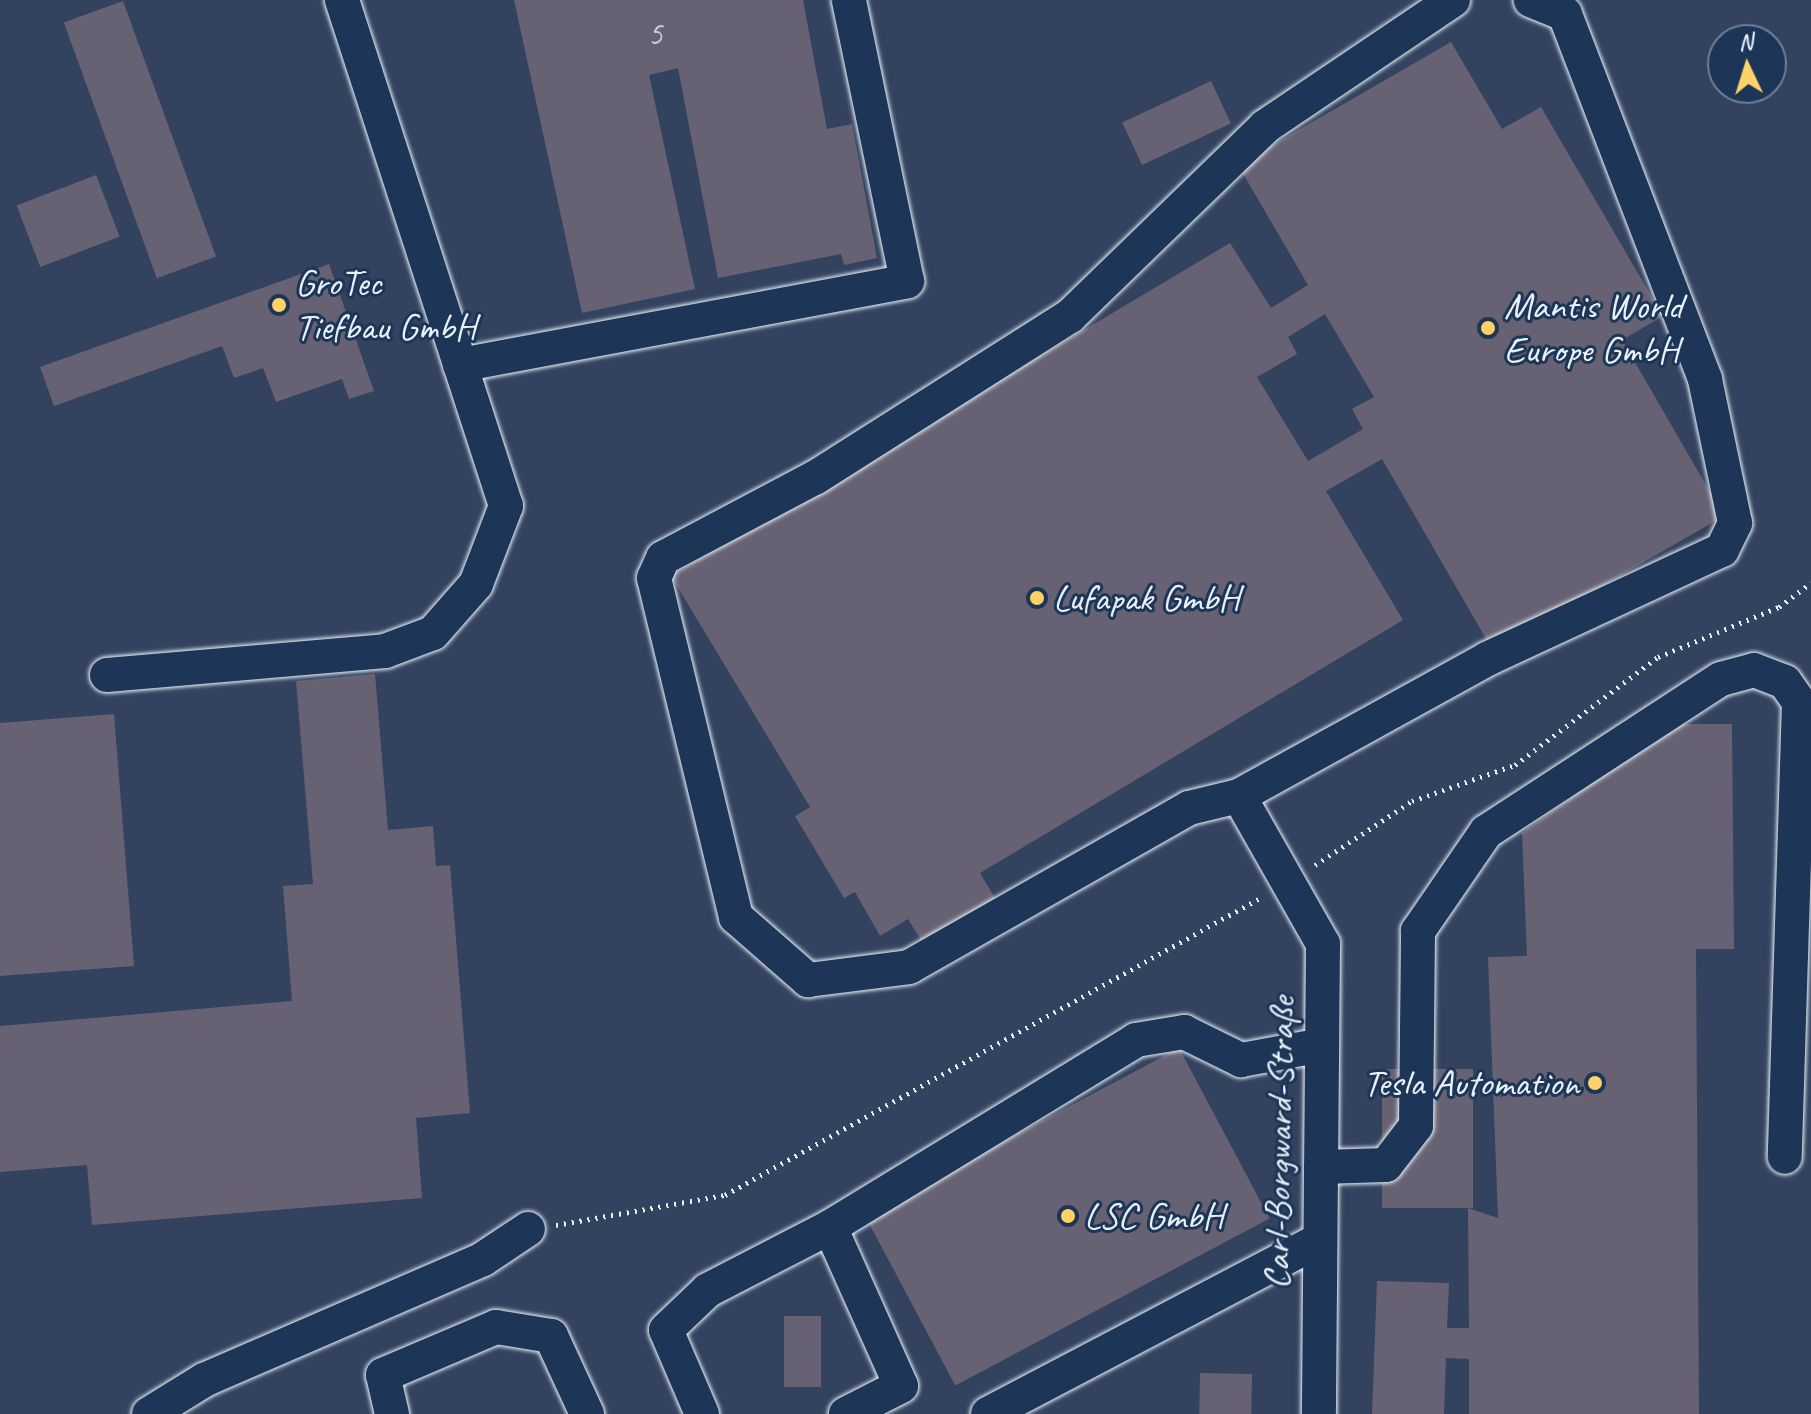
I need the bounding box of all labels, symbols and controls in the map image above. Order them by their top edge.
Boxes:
house number: 5 [647,14,663,54]
north arrow [1707,24,1787,104]
text: N [1738,28,1753,56]
place label: GroTec Tiefbau GmbH [295,260,476,350]
place label: Mantis World Europe GmbH [1504,283,1683,372]
marker: GroTec Tiefbau GmbH [270,296,288,314]
marker: Mantis World Europe GmbH [1479,319,1497,337]
place label: Lufapak GmbH [1053,575,1240,621]
marker: Lufapak GmbH [1028,589,1046,607]
street label: Carl-Borgward-Straße [1254,996,1304,1290]
place label: Tesla Automation [1361,1060,1579,1106]
marker: Tesla Automation [1586,1074,1604,1092]
place label: LSC GmbH [1084,1193,1224,1239]
marker: LSC GmbH [1059,1207,1077,1225]

